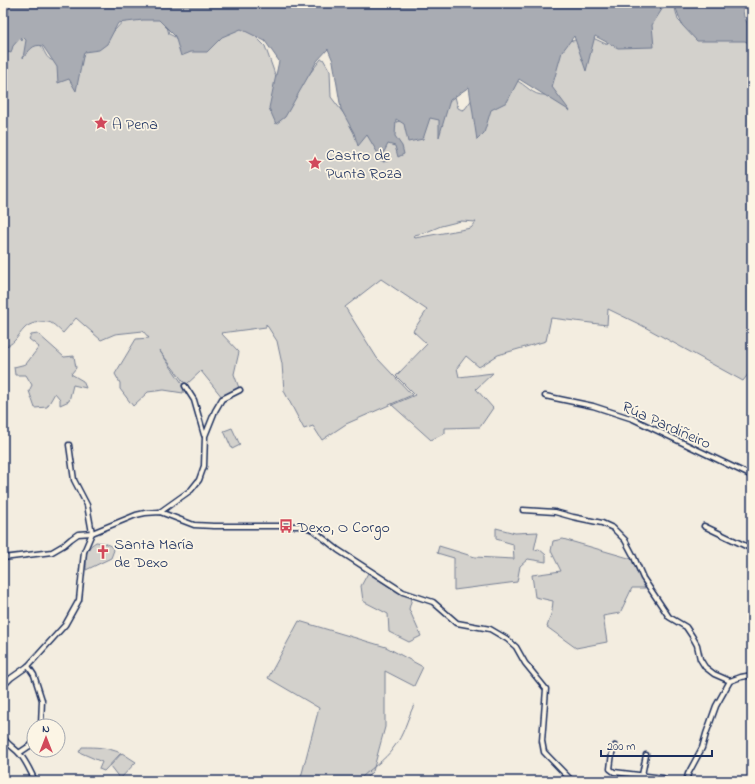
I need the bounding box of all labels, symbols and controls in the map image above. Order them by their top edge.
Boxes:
place label: A Pena [112,113,158,137]
place icon: A Pena [93,115,109,131]
place label: Castro de Punta Roza [326,144,402,186]
place icon: Castro de Punta Roza [307,155,323,171]
street label: Rúa Pardiñeiro [618,395,715,456]
place label: Dexo, O Corgo [296,516,390,540]
bus stop icon: Dexo, O Corgo [278,518,294,534]
place label: Santa María de Dexo [114,533,194,575]
church icon: Santa María de Dexo [95,544,111,560]
north arrow [26,718,66,758]
text: N [42,721,50,737]
scale bar [601,732,712,758]
text: 200 m [607,738,636,756]

